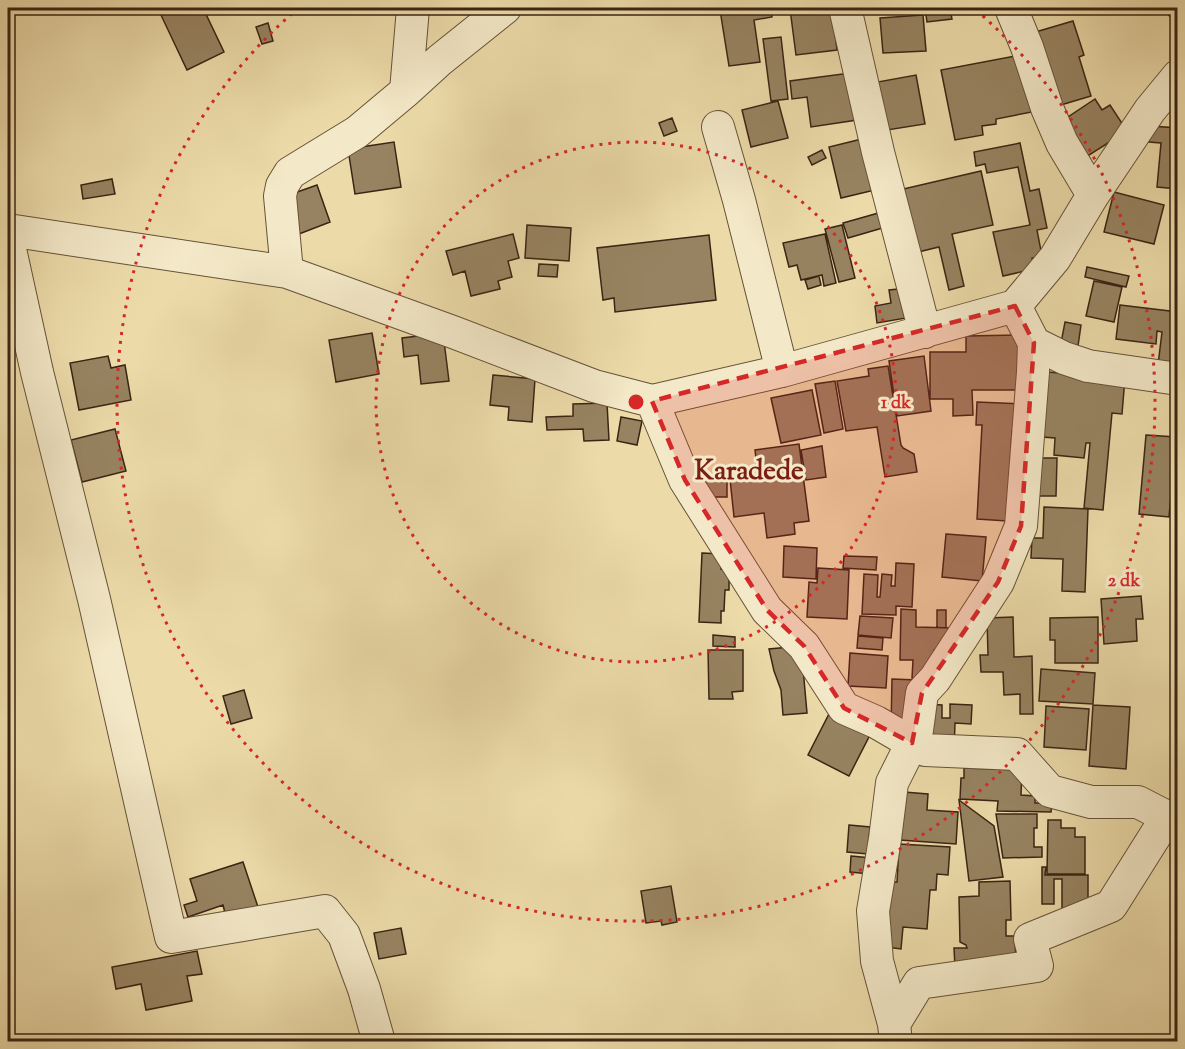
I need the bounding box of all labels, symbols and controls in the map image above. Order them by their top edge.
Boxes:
text: 1 dk [881,391,911,417]
centre of rings [626,392,646,412]
district label: Karadede [695,453,803,492]
text: 2 dk [1108,569,1140,595]

